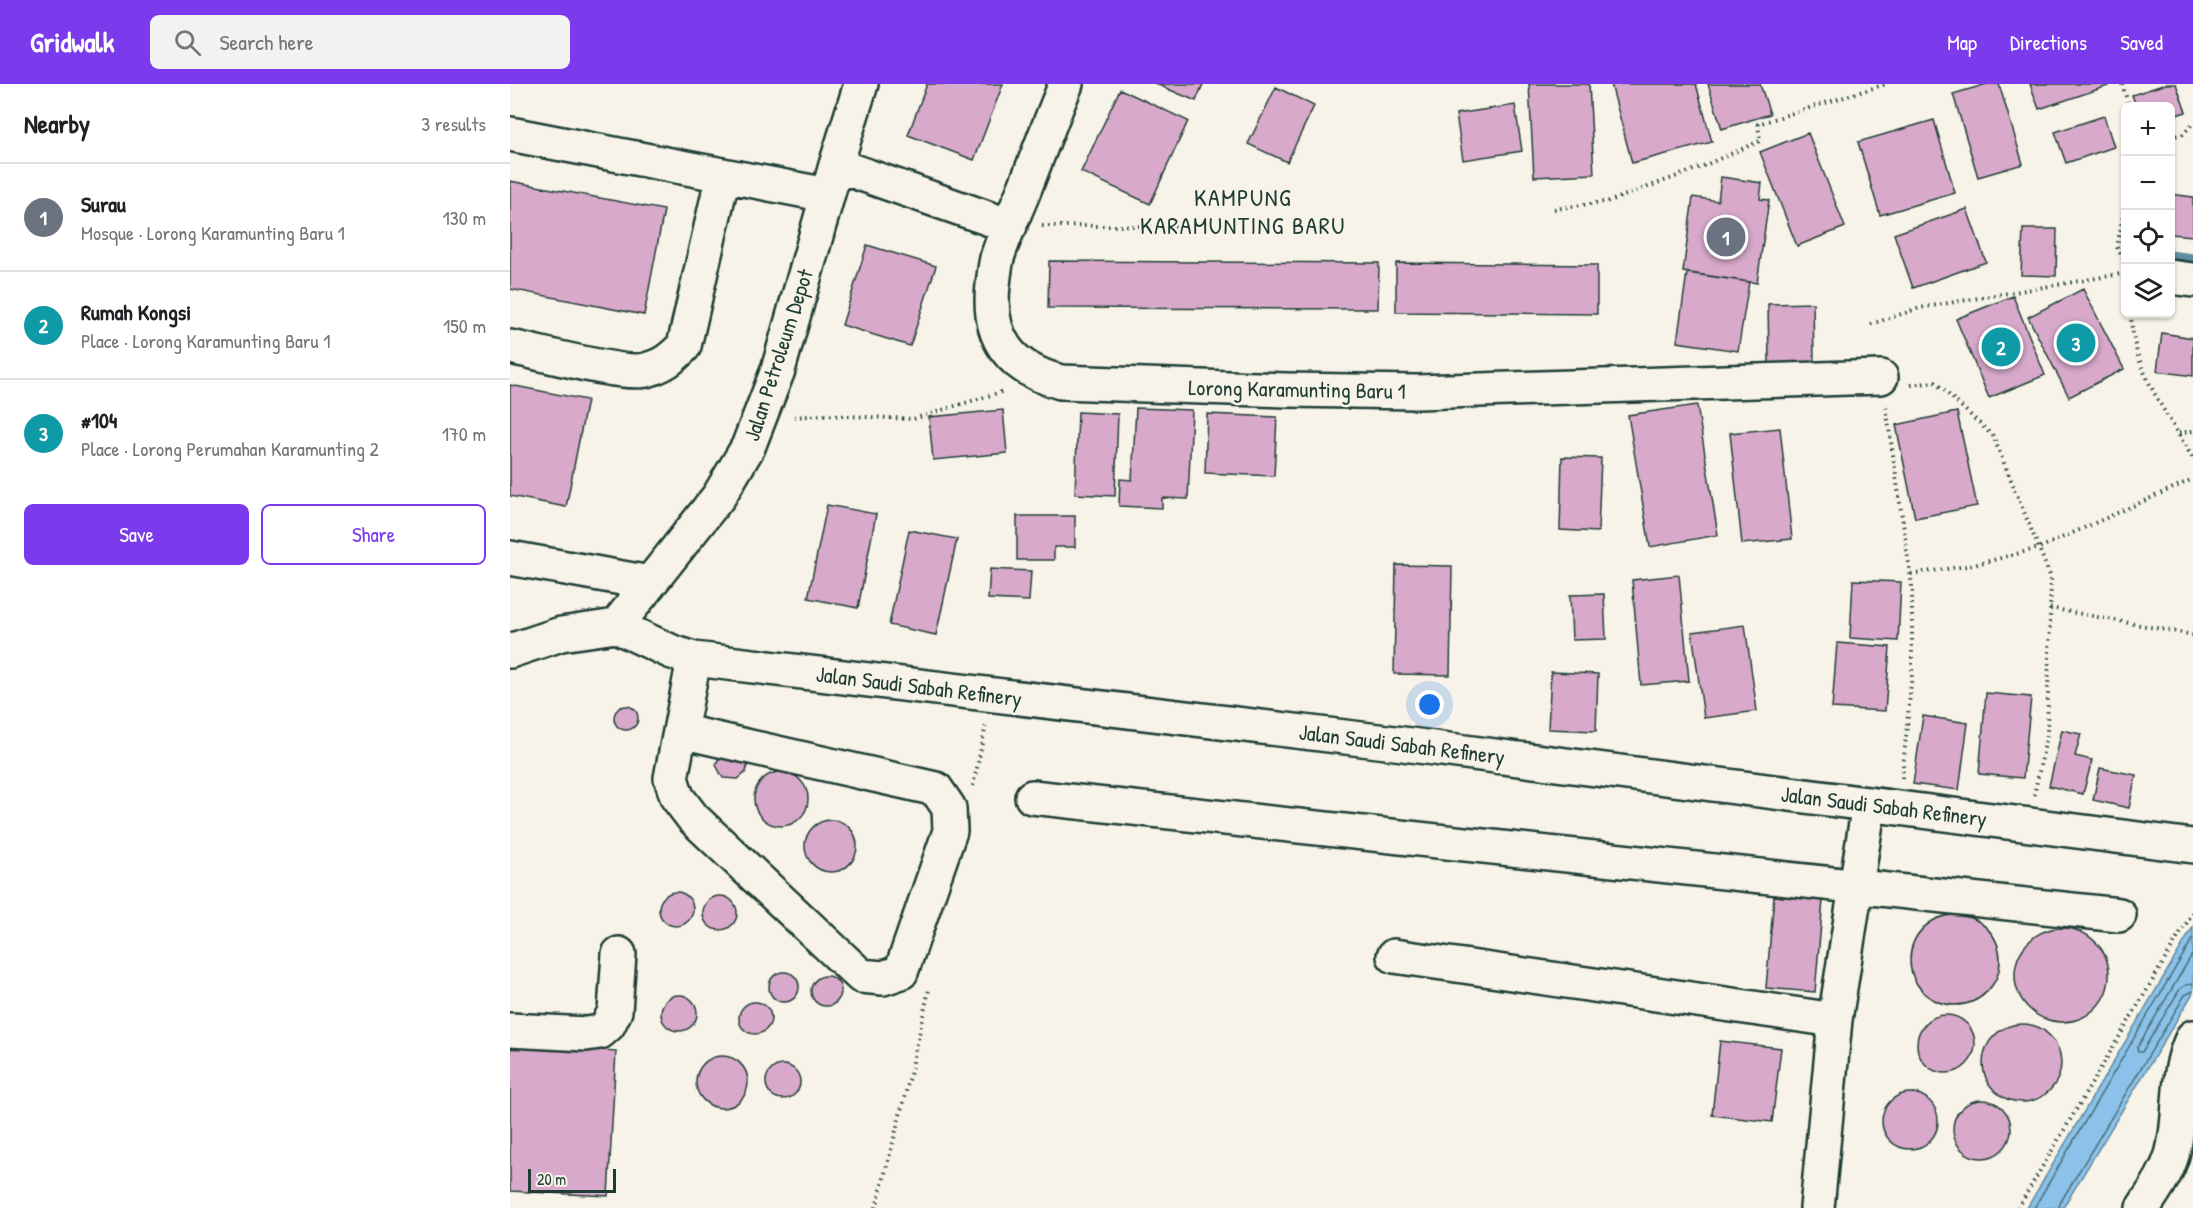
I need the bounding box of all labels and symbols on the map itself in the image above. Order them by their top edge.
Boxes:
district label: KAMPUNG KARAMUNTING BARU [1140,181,1346,241]
pin: 1 [1706,214,1746,260]
street label: Jalan Petroleum Depot [736,265,820,445]
pin: 3 [2056,320,2096,366]
pin: 2 [1982,324,2020,370]
street label: Lorong Karamunting Baru 1 [1188,372,1406,406]
street label: Jalan Saudi Sabah Refinery [814,658,1024,714]
your location [1415,690,1444,719]
street label: Jalan Saudi Sabah Refinery [1297,716,1507,772]
street label: Jalan Saudi Sabah Refinery [1779,778,1989,834]
scale bar [528,1166,616,1194]

